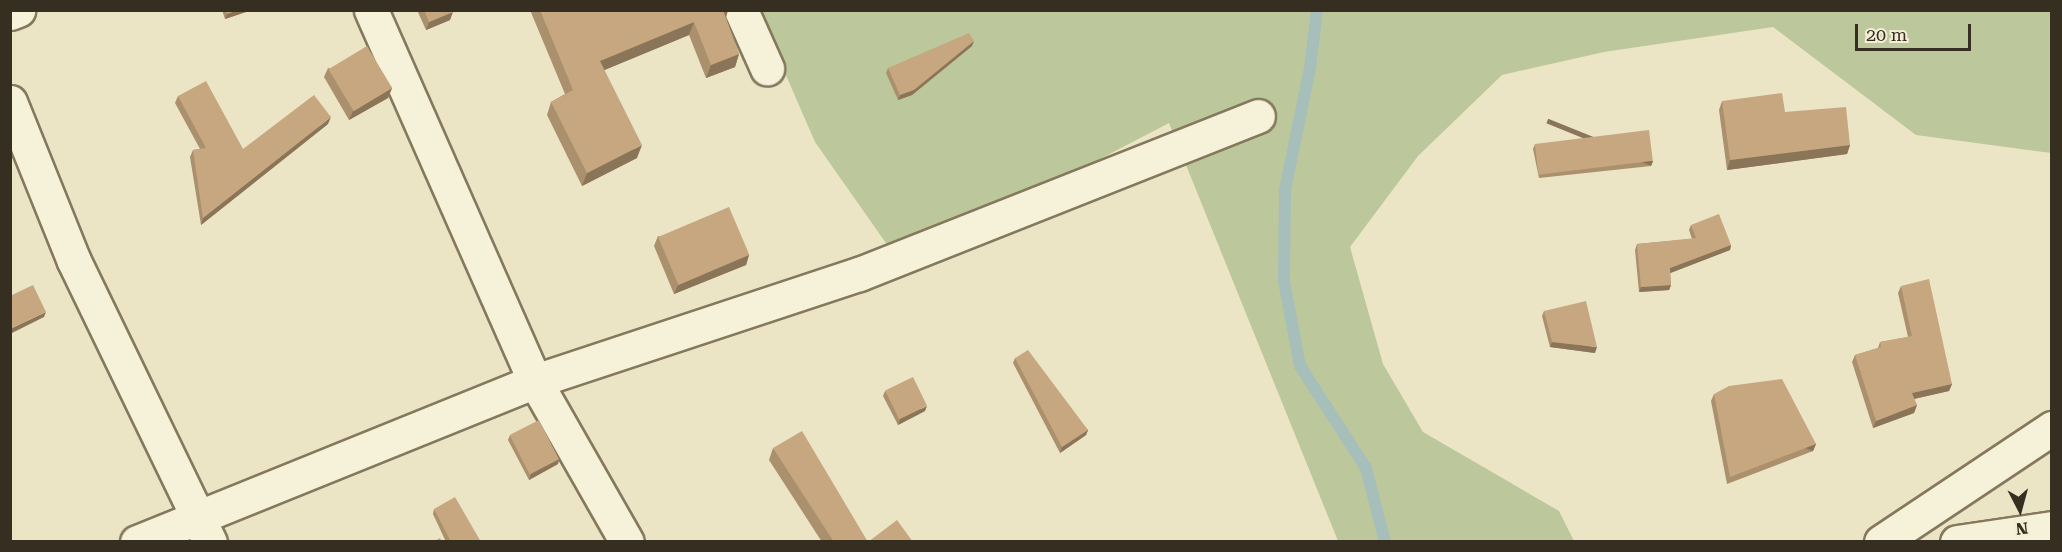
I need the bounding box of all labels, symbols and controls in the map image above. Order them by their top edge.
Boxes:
scale bar [1858,12,1974,50]
text: 20 m [1866,24,1907,45]
north arrow [1990,480,2050,540]
text: N [2015,518,2029,538]

